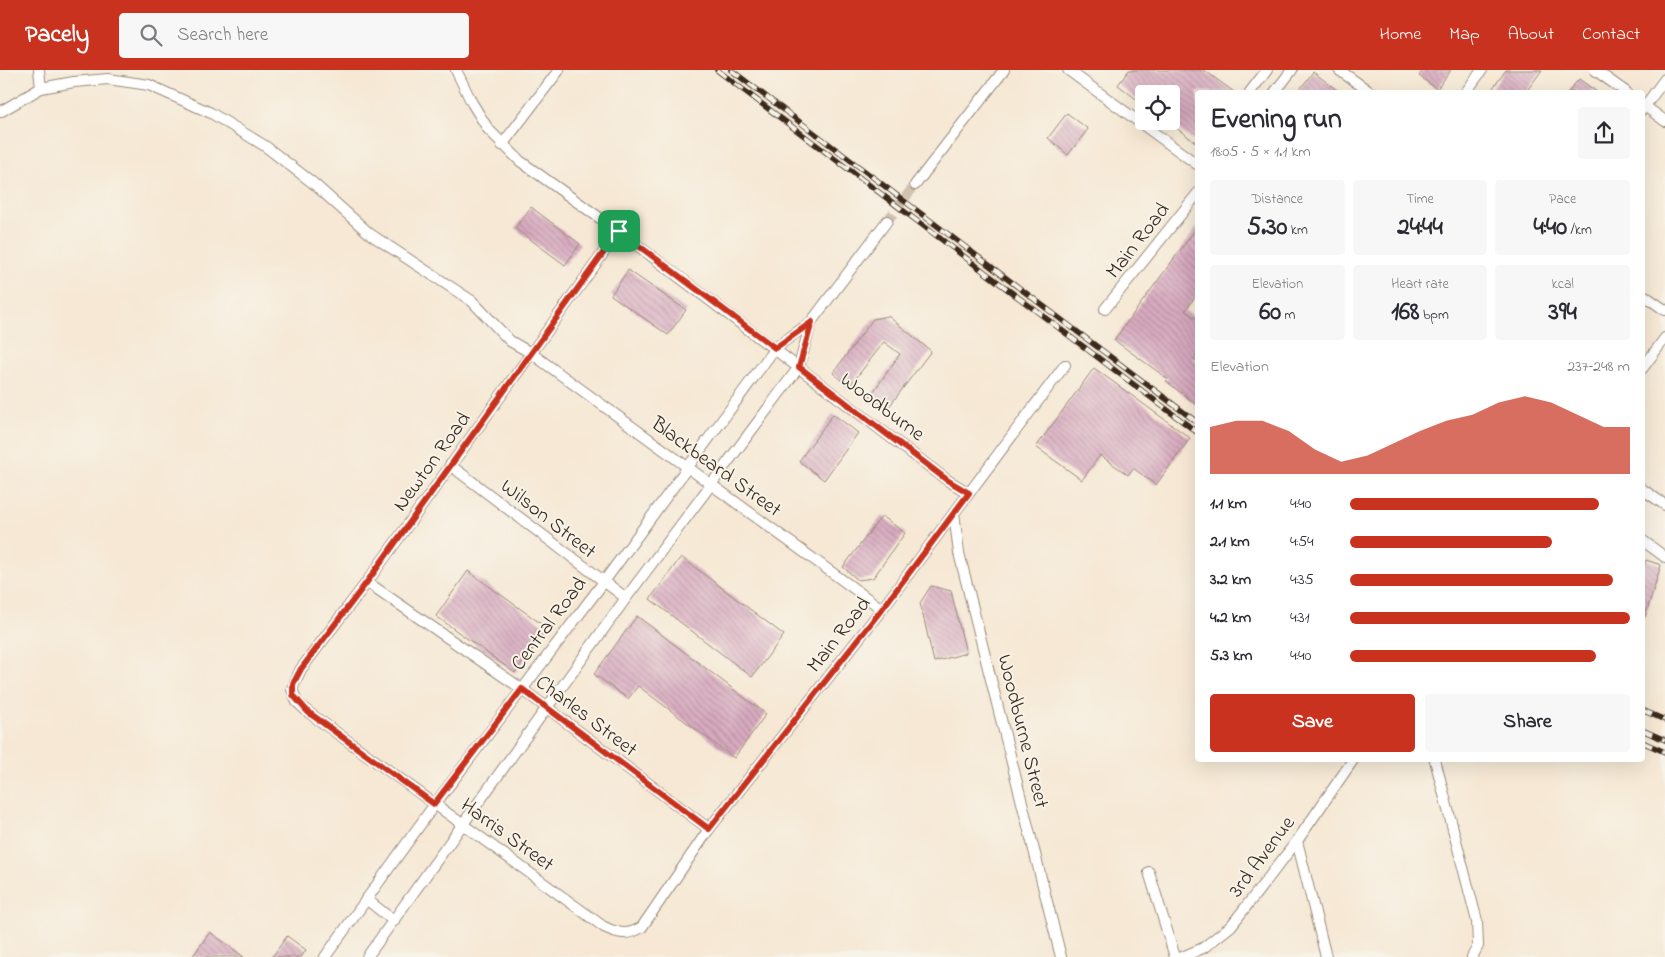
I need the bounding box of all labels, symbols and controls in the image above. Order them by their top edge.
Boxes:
search box [119,13,469,58]
text: Pacely [25,18,89,53]
icon: search [137,21,165,49]
text: Search here [177,22,268,49]
text: Home [1380,22,1421,48]
text: Map [1449,22,1480,48]
text: About [1508,22,1554,48]
text: Contact [1582,22,1640,48]
map controls [1135,85,1180,130]
button: locate [1135,85,1180,130]
text: Evening run [1210,100,1342,141]
button: share [1578,107,1630,159]
text: 18:05 · 5 × 1.1 km [1210,140,1311,164]
text: Distance [1252,189,1303,210]
text: Time [1406,189,1434,210]
text: Pace [1549,189,1576,210]
street label: Main Road [1099,197,1178,286]
pin [598,210,640,252]
text: 5.30 [1247,210,1287,246]
text: 24:44 [1397,210,1443,246]
text: 4:40 [1533,210,1567,246]
icon: arrive [605,217,633,245]
text: km [1287,220,1308,241]
text: /km [1567,220,1592,241]
text: Elevation [1252,274,1303,295]
text: Heart rate [1391,274,1449,295]
text: kcal [1552,274,1574,295]
text: 60 [1259,295,1281,331]
text: 168 [1391,295,1419,331]
text: 394 [1549,295,1577,331]
text: m [1281,305,1295,326]
text: bpm [1419,305,1449,326]
text: Elevation [1210,355,1269,379]
text: 237–248 m [1567,355,1630,379]
street label: Woodburne [833,366,931,450]
street label: Newton Road [386,406,479,518]
street label: Blackbeard Street [644,409,787,525]
street label: Wilson Street [493,472,602,567]
text: 1.1 km [1210,492,1247,516]
text: 4:40 [1290,492,1311,516]
text: 2.1 km [1210,530,1250,554]
text: 4:54 [1290,530,1314,554]
text: 3.2 km [1210,568,1251,592]
text: 4:35 [1290,568,1314,592]
street label: Central Road [504,571,595,677]
street label: Main Road [800,591,879,680]
text: 4.2 km [1210,606,1251,630]
text: 4:31 [1290,606,1310,630]
text: 5.3 km [1210,644,1252,668]
text: 4:40 [1290,644,1311,668]
street label: Woodburne Street [988,651,1056,811]
street label: Charles Street [528,668,643,765]
button: Save [1210,694,1415,752]
button: Share [1425,694,1630,752]
street label: Harris Street [454,791,560,880]
street label: 3rd Avenue [1222,810,1304,904]

